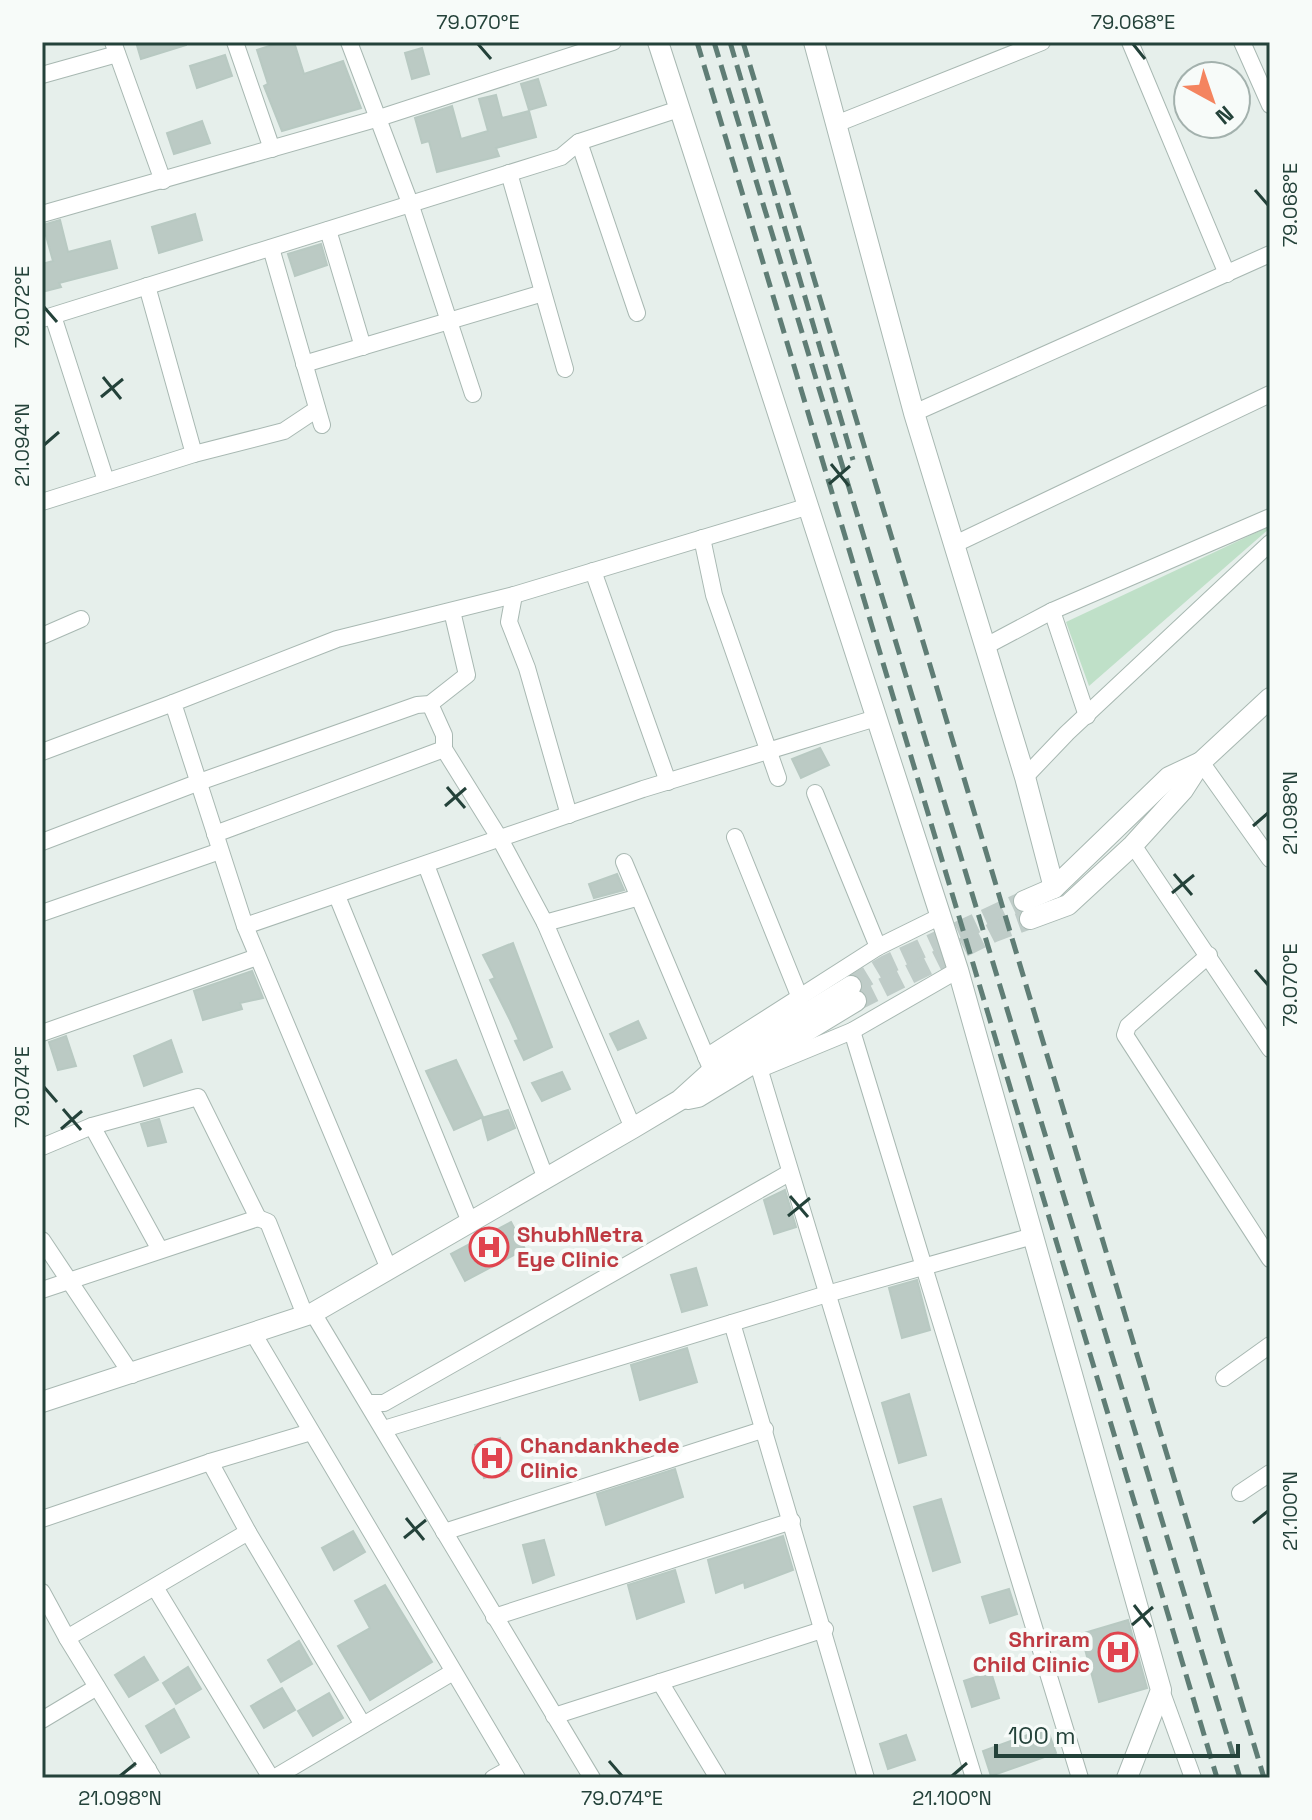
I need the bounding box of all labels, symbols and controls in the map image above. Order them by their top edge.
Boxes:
text: 79.070°E [436,9,520,35]
text: 79.068°E [1091,9,1175,35]
north arrow [1172,60,1252,140]
text: N [1210,100,1240,131]
text: 79.068°E [1277,163,1303,247]
text: 79.072°E [9,266,35,348]
text: 21.094°N [9,403,35,487]
text: 21.098°N [1277,771,1303,855]
text: 79.070°E [1277,943,1303,1027]
text: 79.074°E [9,1046,35,1128]
place label: ShubhNetra Eye Clinic [517,1220,643,1273]
hospital icon: ShubhNetra Eye Clinic [468,1226,510,1268]
place label: Chandankhede Clinic [520,1431,680,1484]
hospital icon: Chandankhede Clinic [471,1437,513,1479]
text: 21.100°N [1277,1471,1303,1551]
place label: Shriram Child Clinic [973,1625,1090,1678]
hospital icon: Shriram Child Clinic [1097,1631,1139,1673]
scale bar [996,1708,1238,1758]
text: 100 m [1008,1720,1076,1751]
text: 21.098°N [78,1785,162,1811]
text: 79.074°E [581,1785,663,1811]
text: 21.100°N [912,1785,992,1811]

